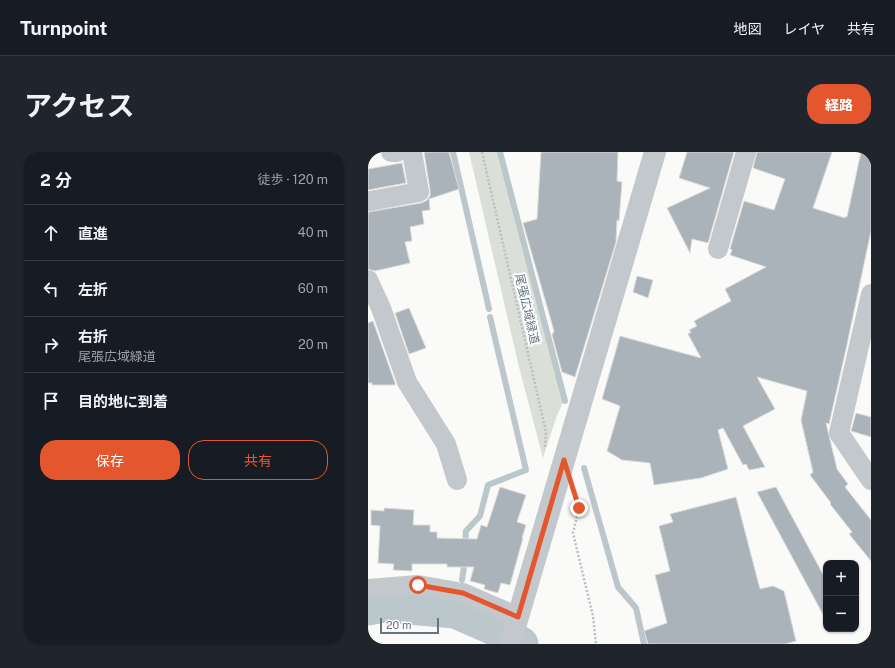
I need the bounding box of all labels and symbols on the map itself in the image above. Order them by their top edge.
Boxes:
street label: 尾張広域緑道 [512,272,542,346]
route end [570,499,588,517]
route start [409,576,427,594]
scale bar [380,616,439,635]

